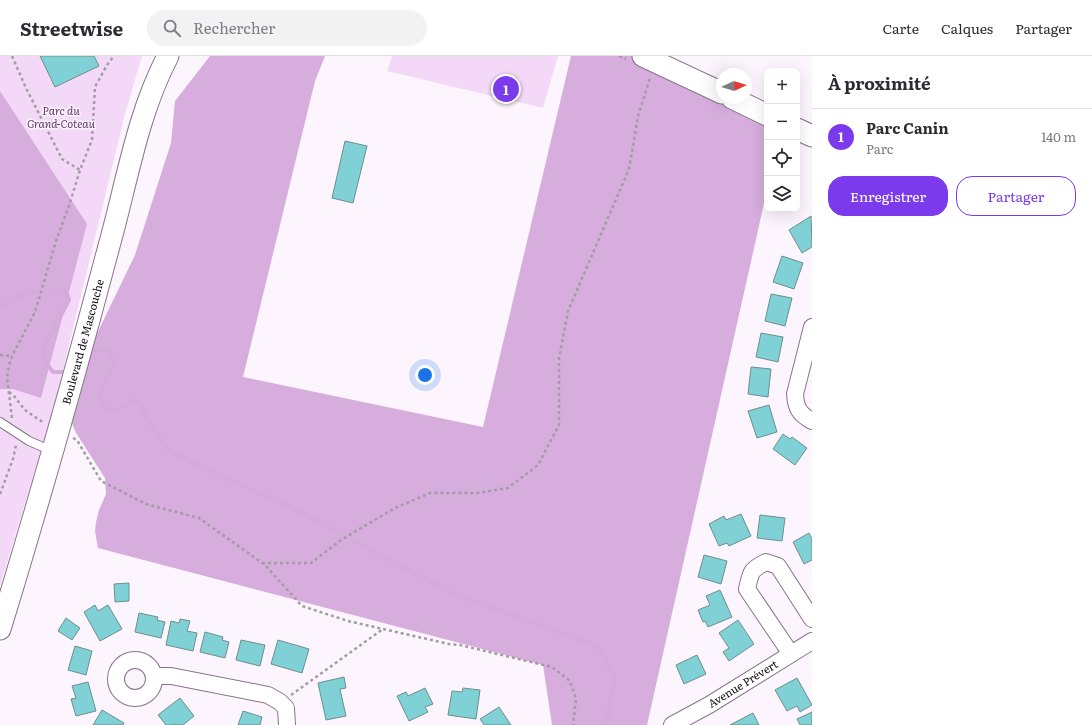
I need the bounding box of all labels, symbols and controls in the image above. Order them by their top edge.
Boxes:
search box [147,10,427,46]
text: Streetwise [20,14,123,42]
text: Rechercher [193,16,275,39]
icon: search [161,17,183,39]
text: Carte [882,18,919,38]
text: Calques [941,18,993,38]
text: Partager [1015,18,1072,38]
north arrow [716,68,752,104]
map controls [764,68,800,212]
button: + [764,68,800,104]
text: À proximité [828,70,931,95]
pin: 1 [493,74,519,104]
park label: Parc du Grand-Coteau [27,102,96,131]
button: − [764,104,800,140]
text: Parc Canin [866,116,949,139]
text: 1 [838,127,844,146]
text: 140 m [1041,127,1076,146]
text: Parc [866,139,893,158]
button: locate [764,140,800,176]
button: layers [764,176,800,212]
button: Enregistrer [828,176,948,216]
button: Partager [956,176,1076,216]
street label: Boulevard de Mascouche [57,277,107,406]
your location [415,365,435,385]
street label: Avenue Prévert [704,655,781,711]

